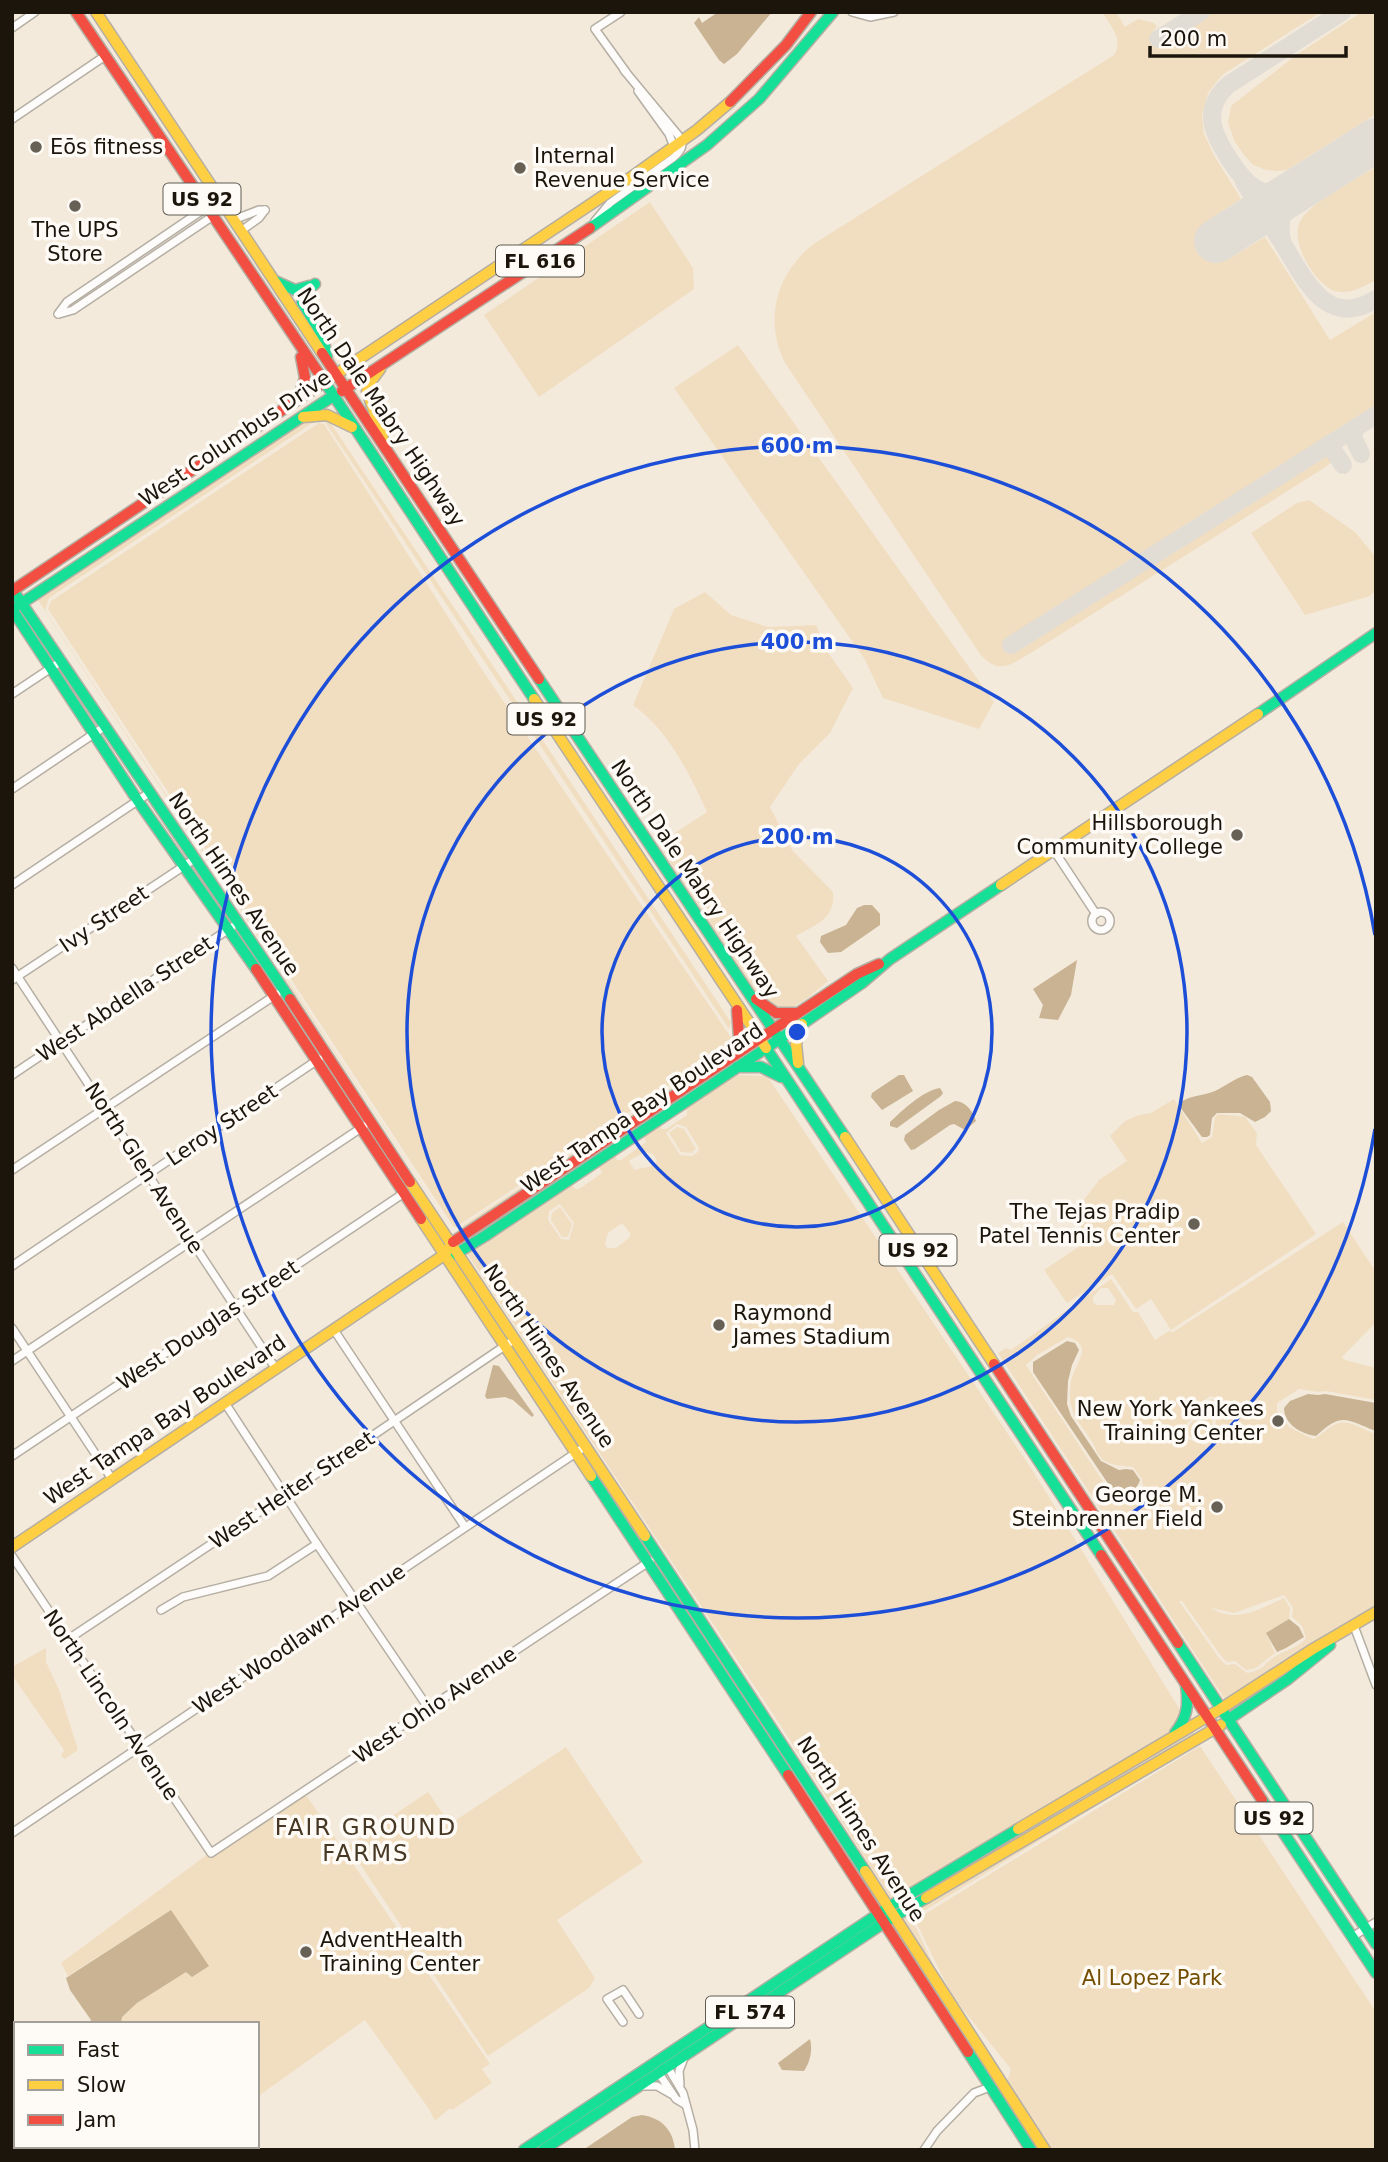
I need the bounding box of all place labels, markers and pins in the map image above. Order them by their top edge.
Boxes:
place label: Eōs fitness [50,135,163,159]
marker: Eōs fitness [28,139,44,155]
place label: Internal Revenue Service [534,144,710,192]
marker: Internal Revenue Service [512,160,528,176]
marker: The UPS Store [67,198,83,214]
place label: The UPS Store [30,218,119,266]
place label: Hillsborough Community College [1016,811,1223,859]
marker: Hillsborough Community College [1229,827,1245,843]
centre of rings [785,1020,809,1044]
place label: The Tejas Pradip Patel Tennis Center [979,1200,1180,1248]
marker: The Tejas Pradip Patel Tennis Center [1186,1216,1202,1232]
place label: Raymond James Stadium [731,1301,890,1349]
marker: Raymond James Stadium [711,1317,727,1333]
place label: New York Yankees Training Center [1077,1397,1264,1445]
marker: New York Yankees Training Center [1270,1413,1286,1429]
place label: George M. Steinbrenner Field [1012,1483,1203,1531]
marker: George M. Steinbrenner Field [1209,1499,1225,1515]
place label: AdventHealth Training Center [319,1928,481,1976]
marker: AdventHealth Training Center [298,1944,314,1960]

